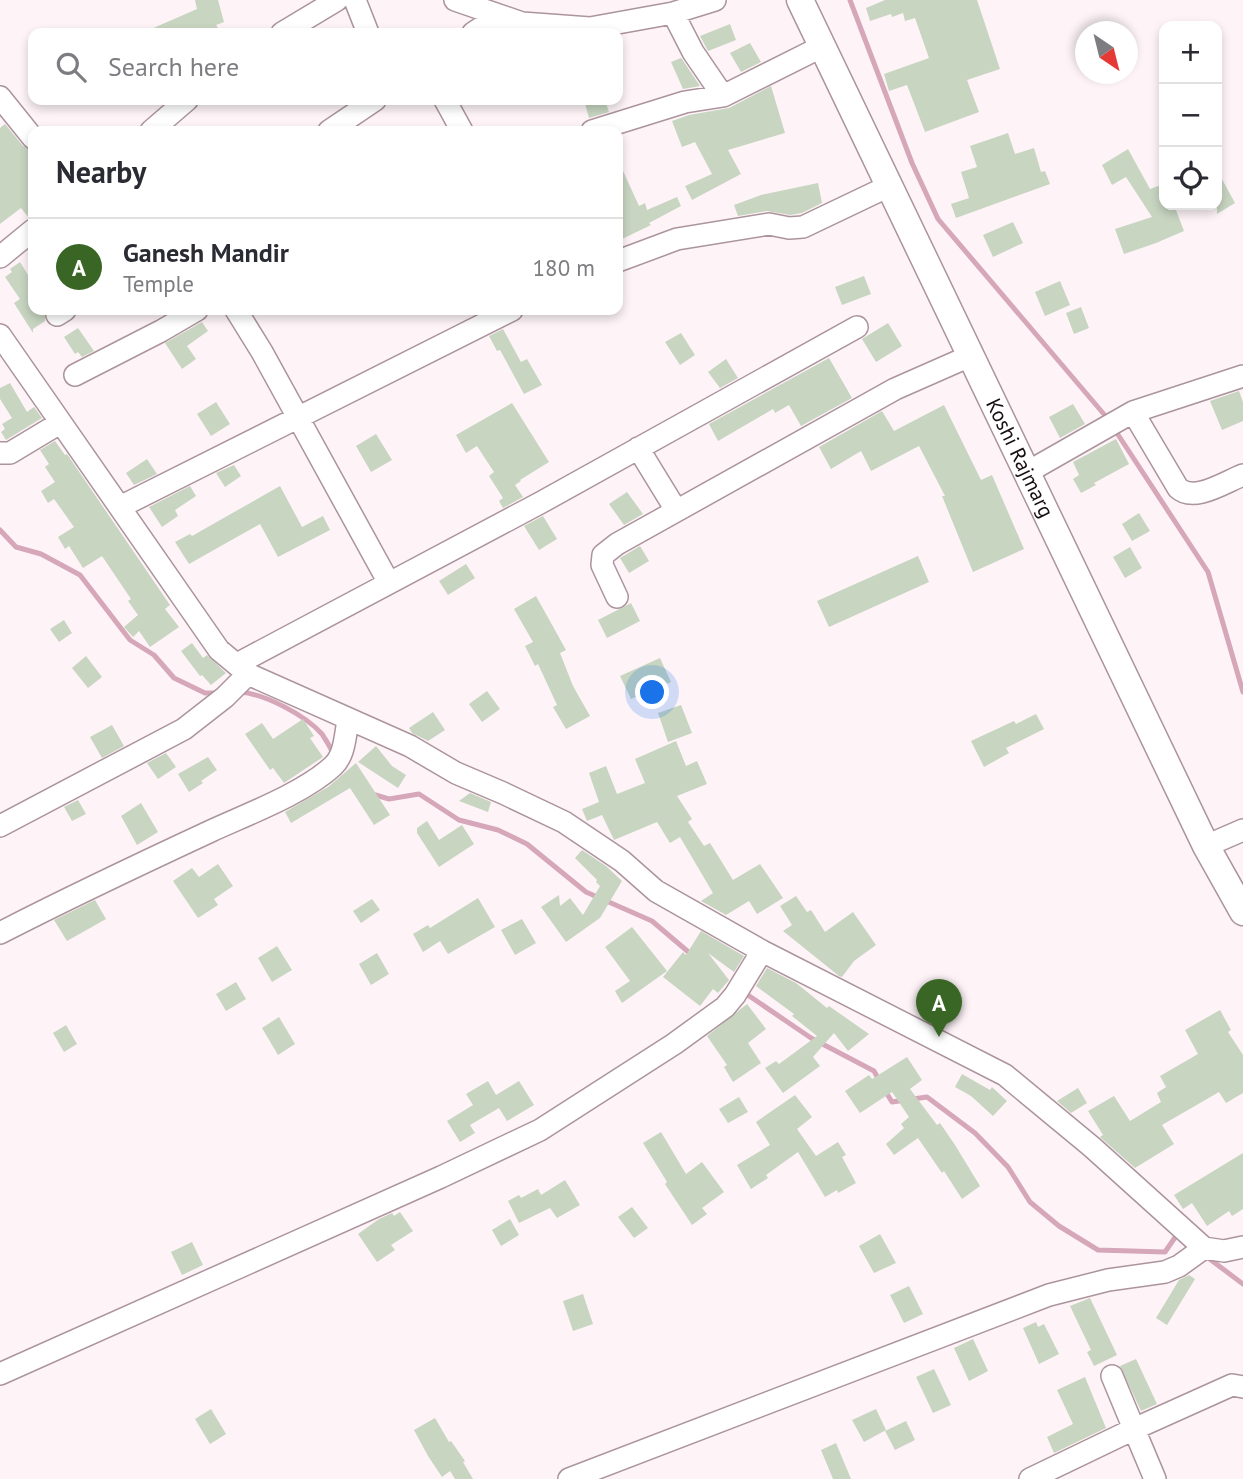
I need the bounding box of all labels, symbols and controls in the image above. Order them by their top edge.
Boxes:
north arrow [1075,21,1138,84]
map controls [1159,21,1222,210]
button: + [1159,21,1222,84]
search box [28,28,623,105]
icon: search [52,48,90,86]
text: Search here [108,50,239,83]
button: − [1159,84,1222,147]
button: locate [1159,147,1222,210]
text: Nearby [56,152,146,191]
text: Ganesh Mandir [123,236,289,269]
text: A [72,253,86,282]
text: 180 m [533,253,595,282]
text: Temple [123,269,194,298]
street label: Koshi Rajmarg [980,394,1060,522]
your location [635,675,669,709]
pin: A [916,979,962,1037]

